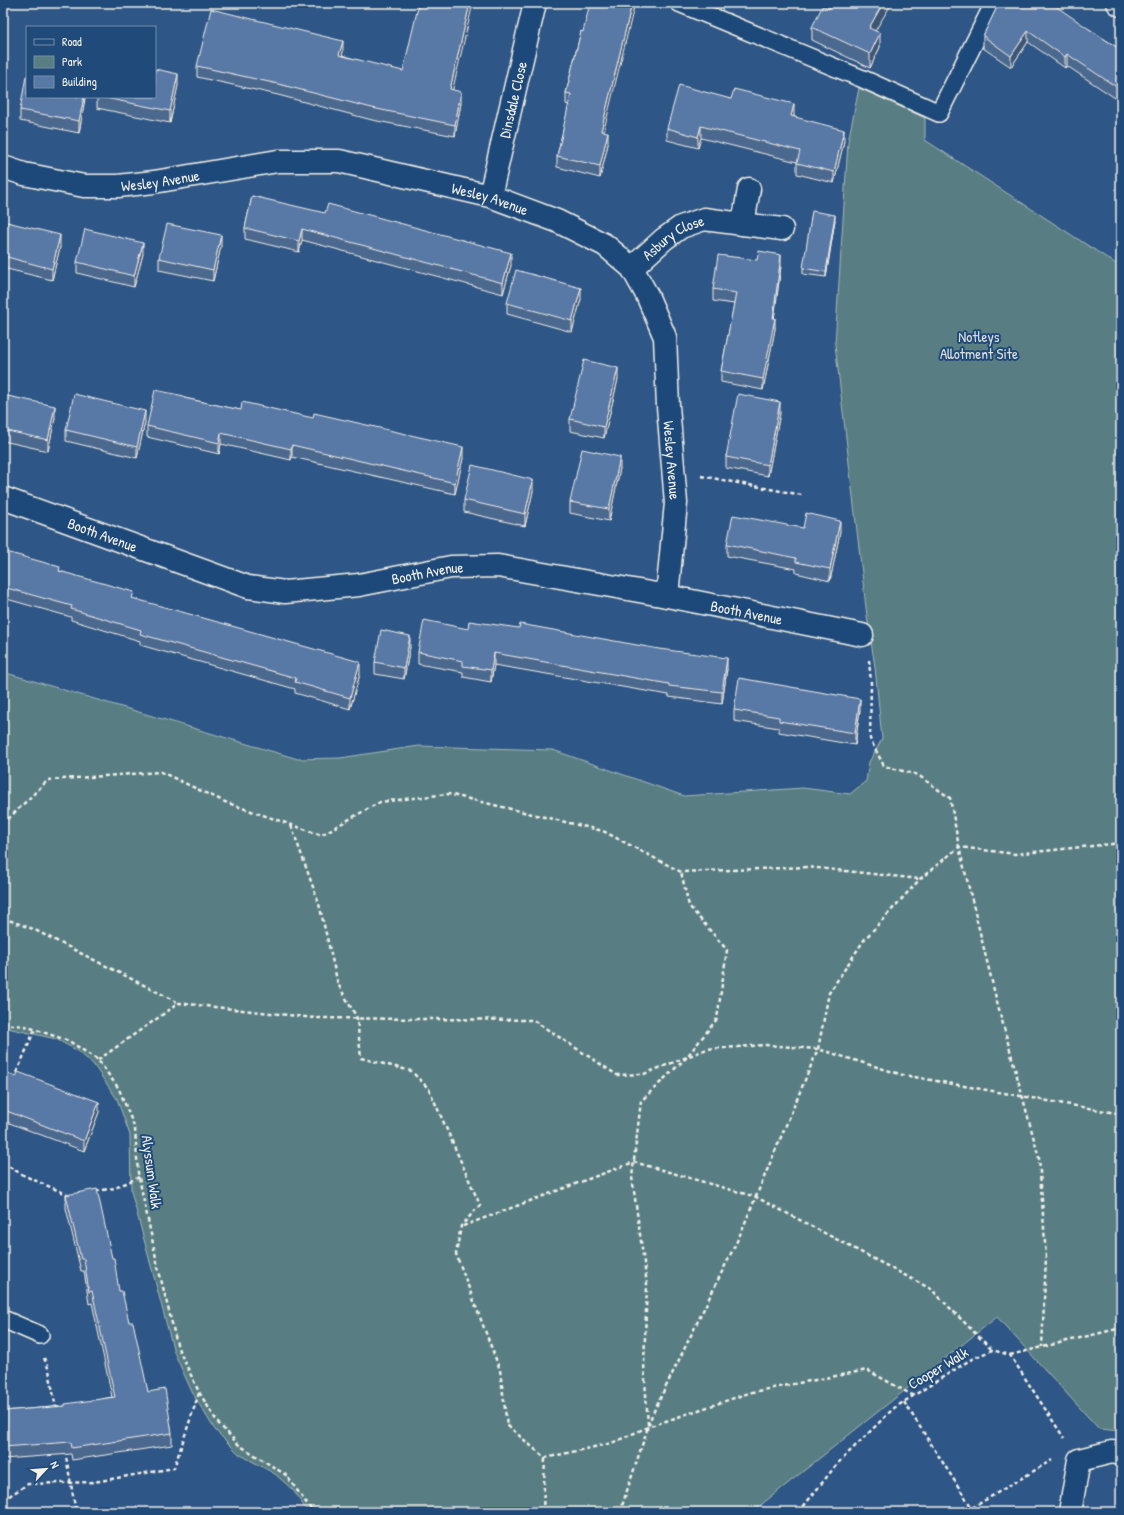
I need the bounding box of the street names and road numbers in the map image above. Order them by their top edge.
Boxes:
street label: Dinsdale Close [493,59,532,140]
street label: Wesley Avenue [120,164,201,196]
street label: Wesley Avenue [450,177,531,220]
street label: Asbury Close [637,209,707,265]
street label: Wesley Avenue [659,420,686,500]
street label: Booth Avenue [65,512,140,556]
street label: Booth Avenue [390,556,464,589]
street label: Booth Avenue [709,595,784,629]
street label: Alyssum Walk [136,1134,168,1210]
street label: Cooper Walk [904,1342,972,1394]

